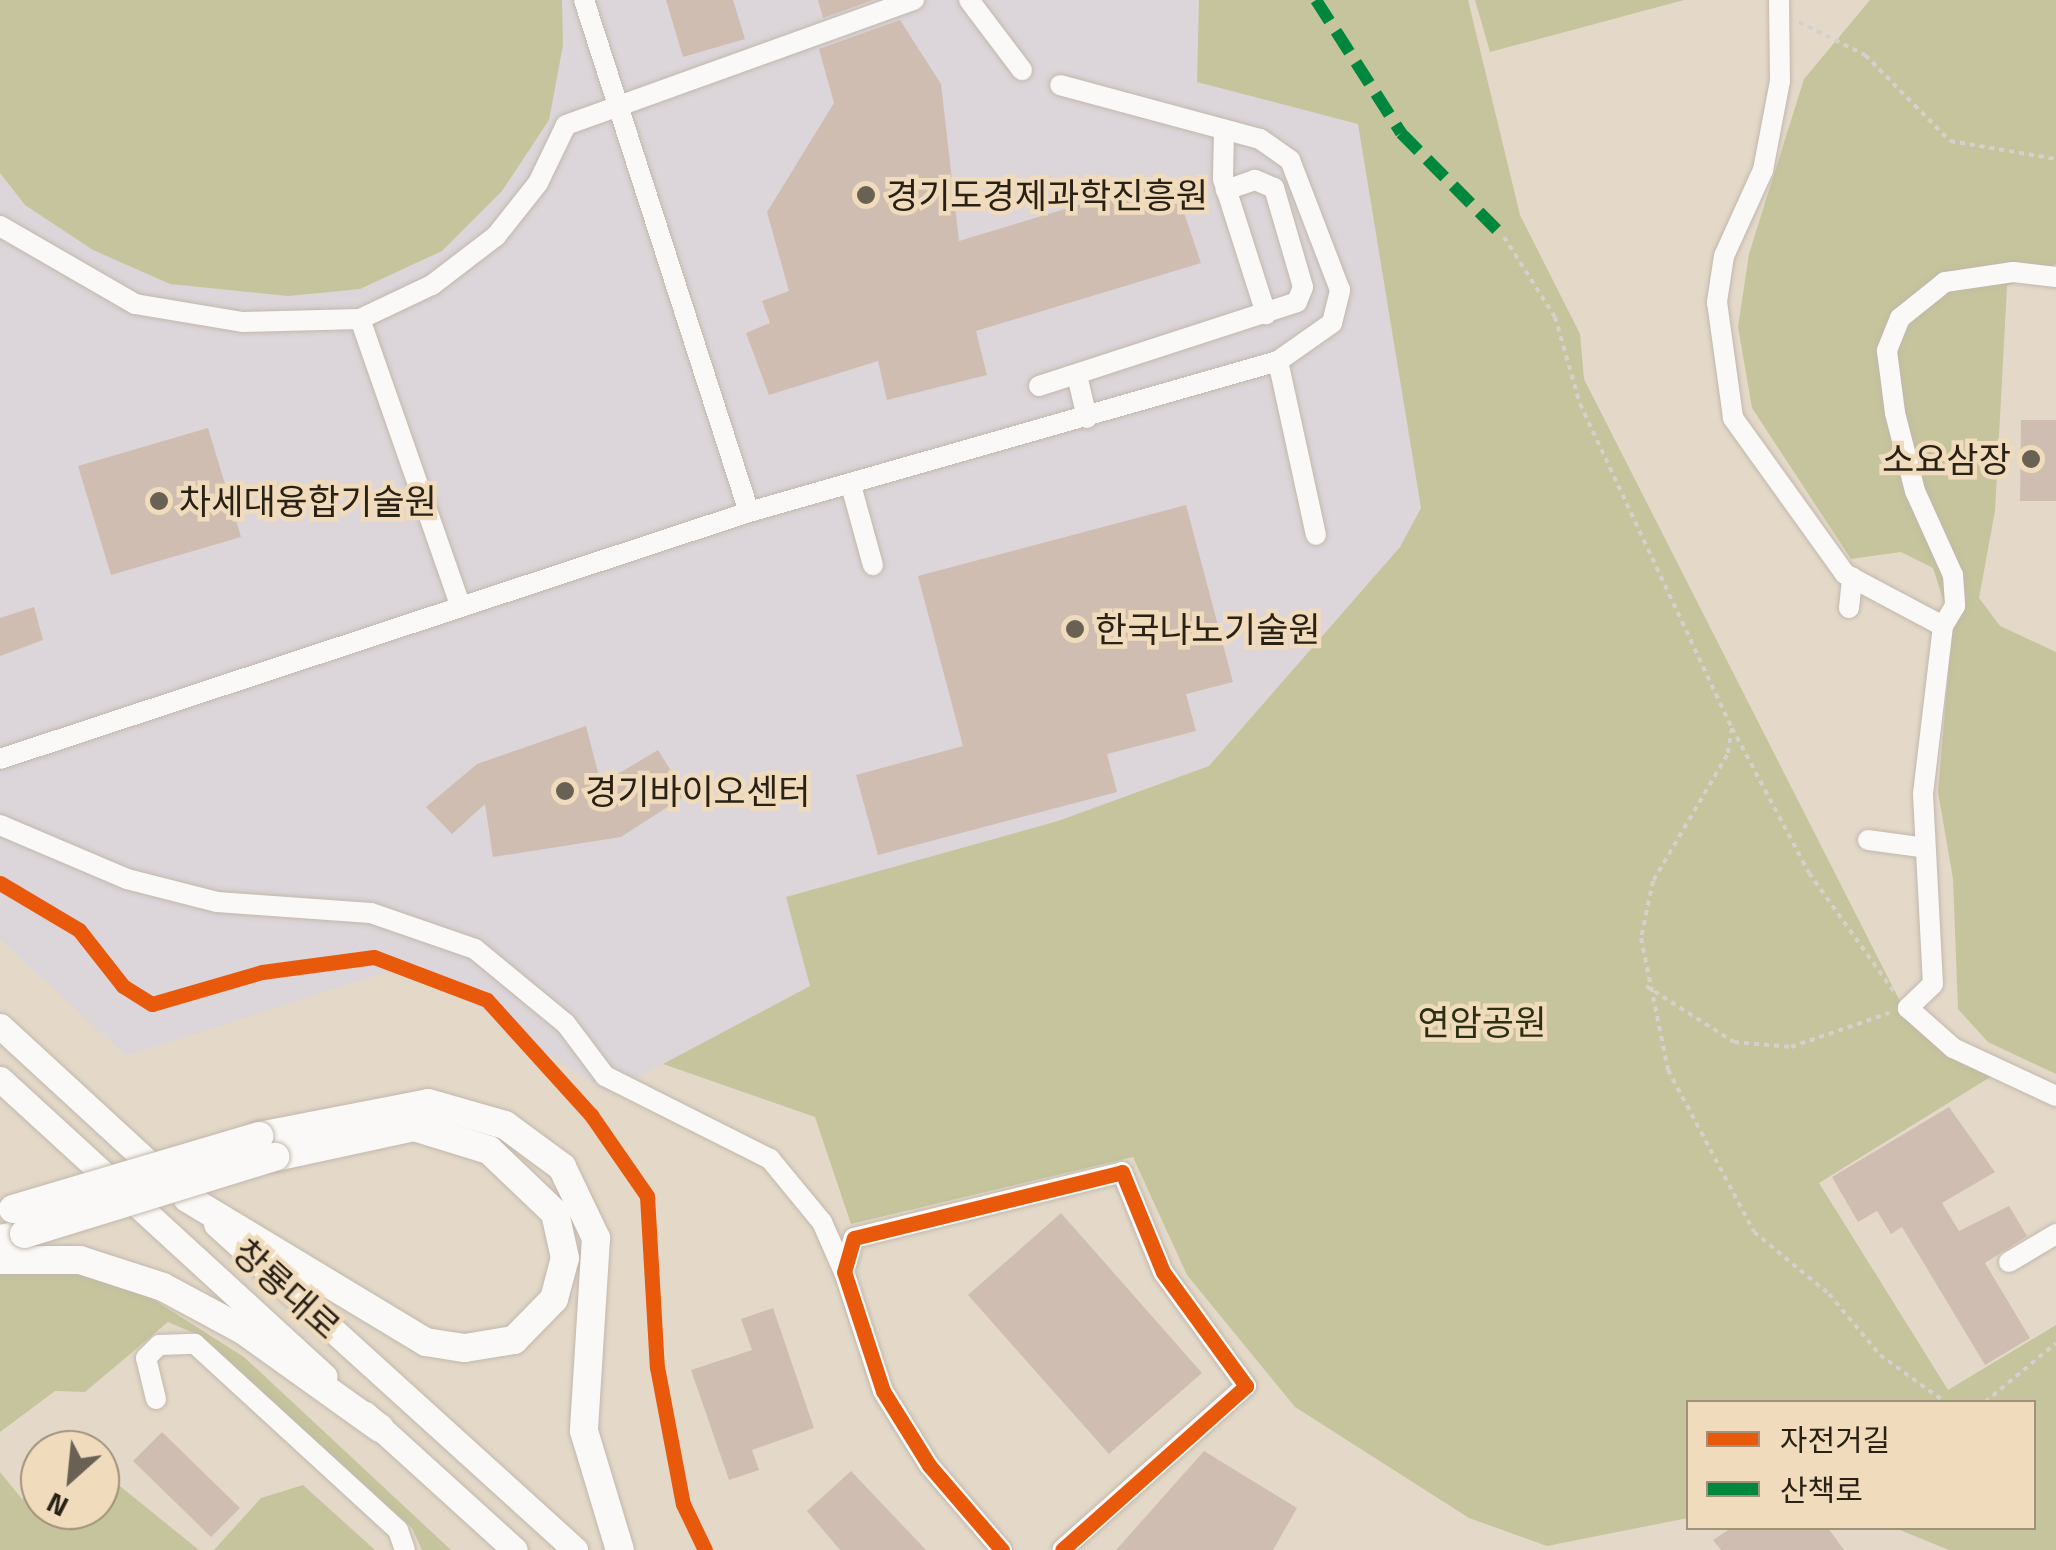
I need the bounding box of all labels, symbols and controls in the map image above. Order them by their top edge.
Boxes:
place label: 경기도경제과학진흥원 [886,174,1208,216]
marker: 경기도경제과학진흥원 [855,184,877,206]
place label: 소요삼장 [1882,438,2011,480]
marker: 소요삼장 [2020,448,2042,470]
place label: 차세대융합기술원 [179,480,437,522]
marker: 차세대융합기술원 [148,490,170,512]
place label: 한국나노기술원 [1095,608,1320,650]
marker: 한국나노기술원 [1064,618,1086,640]
place label: 경기바이오센터 [585,770,810,812]
marker: 경기바이오센터 [554,780,576,802]
park label: 연암공원 [1418,1001,1546,1043]
street label: 창룡대로 [225,1230,349,1348]
legend [1686,1400,2036,1530]
text: 자전거길 [1780,1417,1890,1463]
north arrow [20,1430,120,1530]
text: 산책로 [1780,1467,1863,1513]
text: N [39,1482,75,1529]

